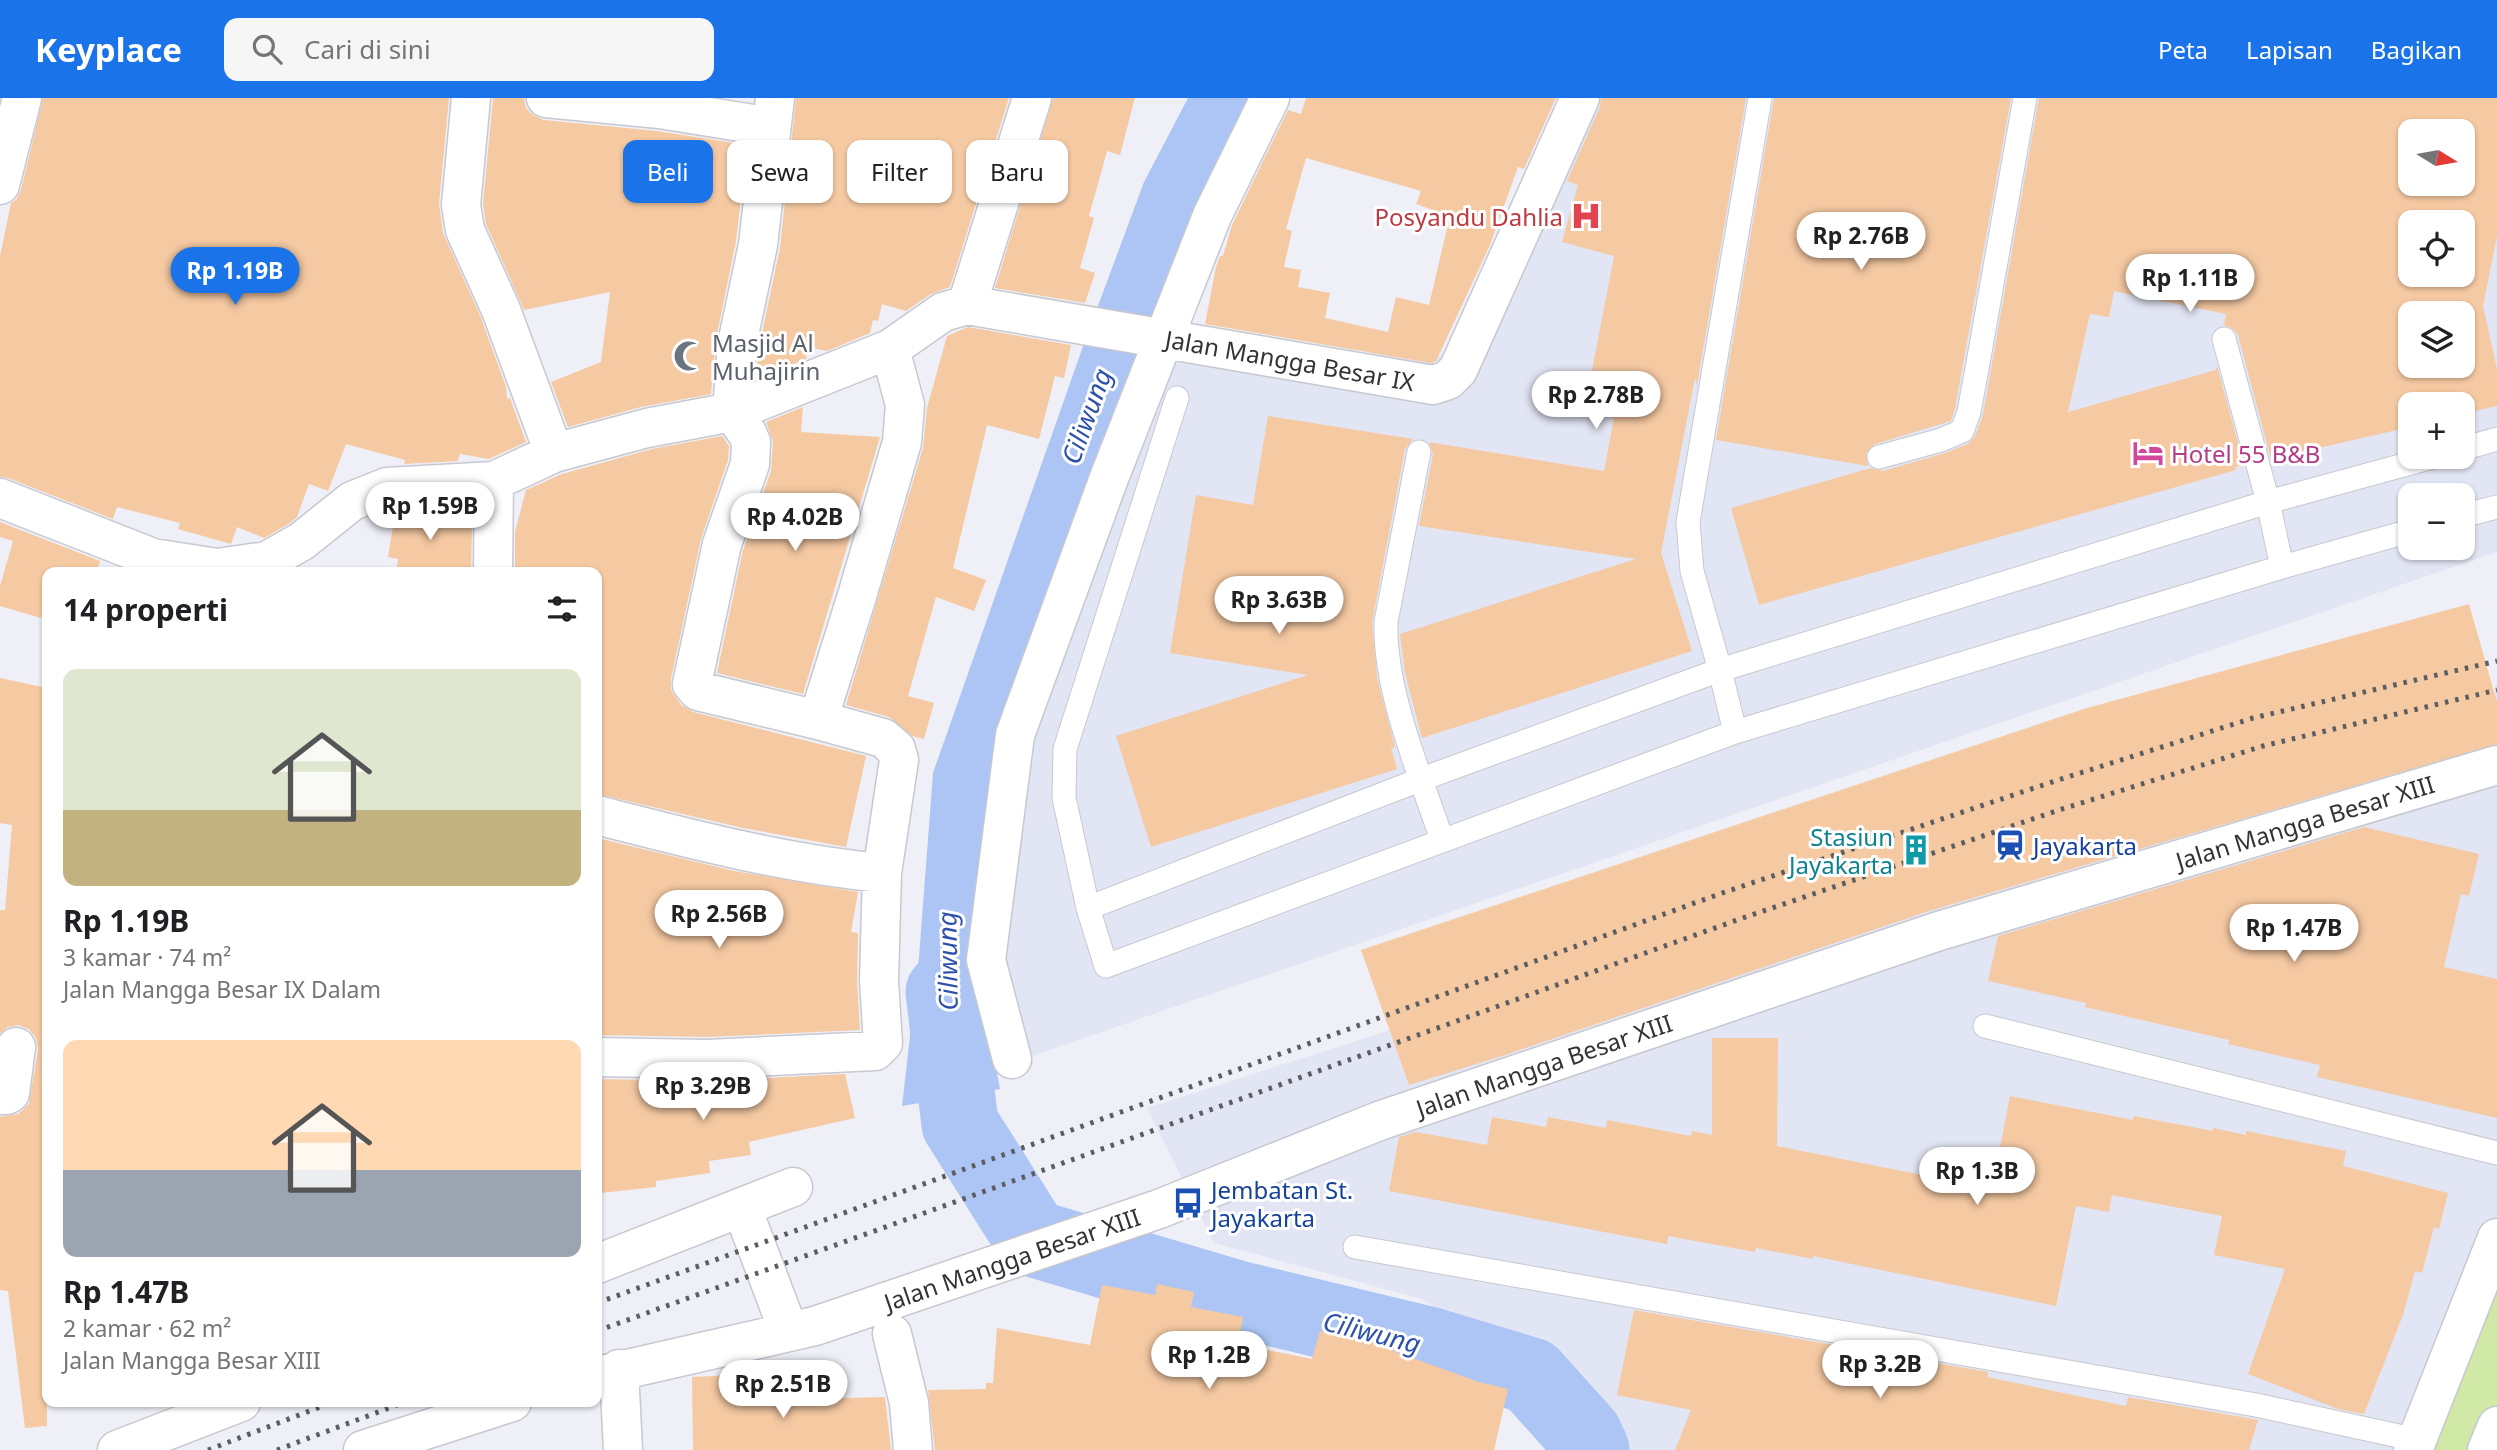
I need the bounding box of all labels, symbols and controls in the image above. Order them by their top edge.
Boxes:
search box [224,18,714,81]
text: Keyplace [35,27,182,72]
icon: search [248,30,286,68]
text: Cari di sini [304,31,431,67]
text: Peta [2158,33,2208,66]
text: Lapisan [2246,33,2333,66]
text: Bagikan [2371,33,2462,66]
north arrow [2398,119,2474,196]
map controls [2398,119,2475,560]
chip: Beli [623,140,713,203]
chip: Sewa [727,140,833,203]
chip: Filter [847,140,952,203]
chip: Baru [966,140,1068,203]
hospital icon: Posyandu Dahlia [1569,199,1603,233]
place label: Posyandu Dahlia [1374,200,1563,233]
button: locate [2398,210,2475,287]
pin: Rp 2.76B [1789,212,1933,272]
text: Rp 2.76B [1813,219,1909,251]
pin: Rp 1.19B [163,248,307,307]
text: Rp 1.19B [187,254,283,286]
pin: Rp 1.11B [2118,254,2262,314]
text: Rp 1.11B [2142,261,2238,293]
button: layers [2398,301,2475,378]
street label: Jalan Mangga Besar IX [1161,321,1417,398]
place label: Masjid Al Muhajirin [712,326,820,387]
mosque icon: Masjid Al Muhajirin [672,339,706,373]
water label: Ciliwung [1052,363,1120,469]
pin: Rp 2.78B [1524,372,1668,431]
text: Rp 2.78B [1548,378,1644,410]
button: + [2398,392,2475,469]
hotel icon: Hotel 55 B&B [2131,436,2165,470]
place label: Hotel 55 B&B [2171,437,2320,470]
pin: Rp 1.59B [358,482,502,542]
button: − [2398,483,2475,560]
text: Rp 1.59B [382,489,478,521]
pin: Rp 4.02B [723,494,867,553]
text: Rp 4.02B [747,500,843,532]
pin: Rp 3.63B [1207,576,1351,636]
text: Rp 3.63B [1231,583,1327,615]
text: 14 properti [63,589,228,630]
icon: filters [543,590,581,628]
icon: home [259,714,385,840]
street label: Jalan Mangga Besar XIII [2170,767,2438,878]
place label: Stasiun Jayakarta [1787,820,1893,881]
station icon: Jayakarta [1993,828,2027,862]
place label: Jayakarta [2031,829,2137,862]
building icon: Stasiun Jayakarta [1899,833,1933,867]
pin: Rp 2.56B [647,890,791,950]
text: Rp 2.56B [671,897,767,929]
text: Rp 1.19B [63,900,189,941]
pin: Rp 1.47B [2222,904,2366,964]
water label: Ciliwung [928,911,966,1011]
text: Rp 1.47B [2246,911,2342,943]
text: 3 kamar · 74 m² [63,941,231,973]
text: Jalan Mangga Besar IX Dalam [63,973,381,1005]
street label: Jalan Mangga Besar XIII [1410,1006,1676,1125]
pin: Rp 3.29B [631,1062,775,1122]
text: Rp 3.29B [655,1069,751,1101]
icon: home [259,1085,385,1211]
pin: Rp 1.3B [1912,1148,2042,1207]
text: Rp 1.3B [1935,1154,2019,1186]
place label: Jembatan St. Jayakarta [1209,1173,1353,1234]
bus stop icon: Jembatan St. Jayakarta [1171,1186,1205,1220]
street label: Jalan Mangga Besar XIII [878,1200,1144,1319]
text: Rp 1.47B [63,1271,189,1312]
water label: Ciliwung [1319,1303,1425,1361]
text: 2 kamar · 62 m² [63,1312,231,1344]
pin: Rp 1.2B [1144,1332,1274,1391]
text: Rp 1.2B [1167,1338,1251,1370]
pin: Rp 3.2B [1815,1340,1945,1400]
text: Jalan Mangga Besar XIII [63,1344,321,1376]
text: Rp 3.2B [1838,1347,1922,1379]
pin: Rp 2.51B [711,1360,855,1420]
text: Rp 2.51B [735,1367,831,1399]

